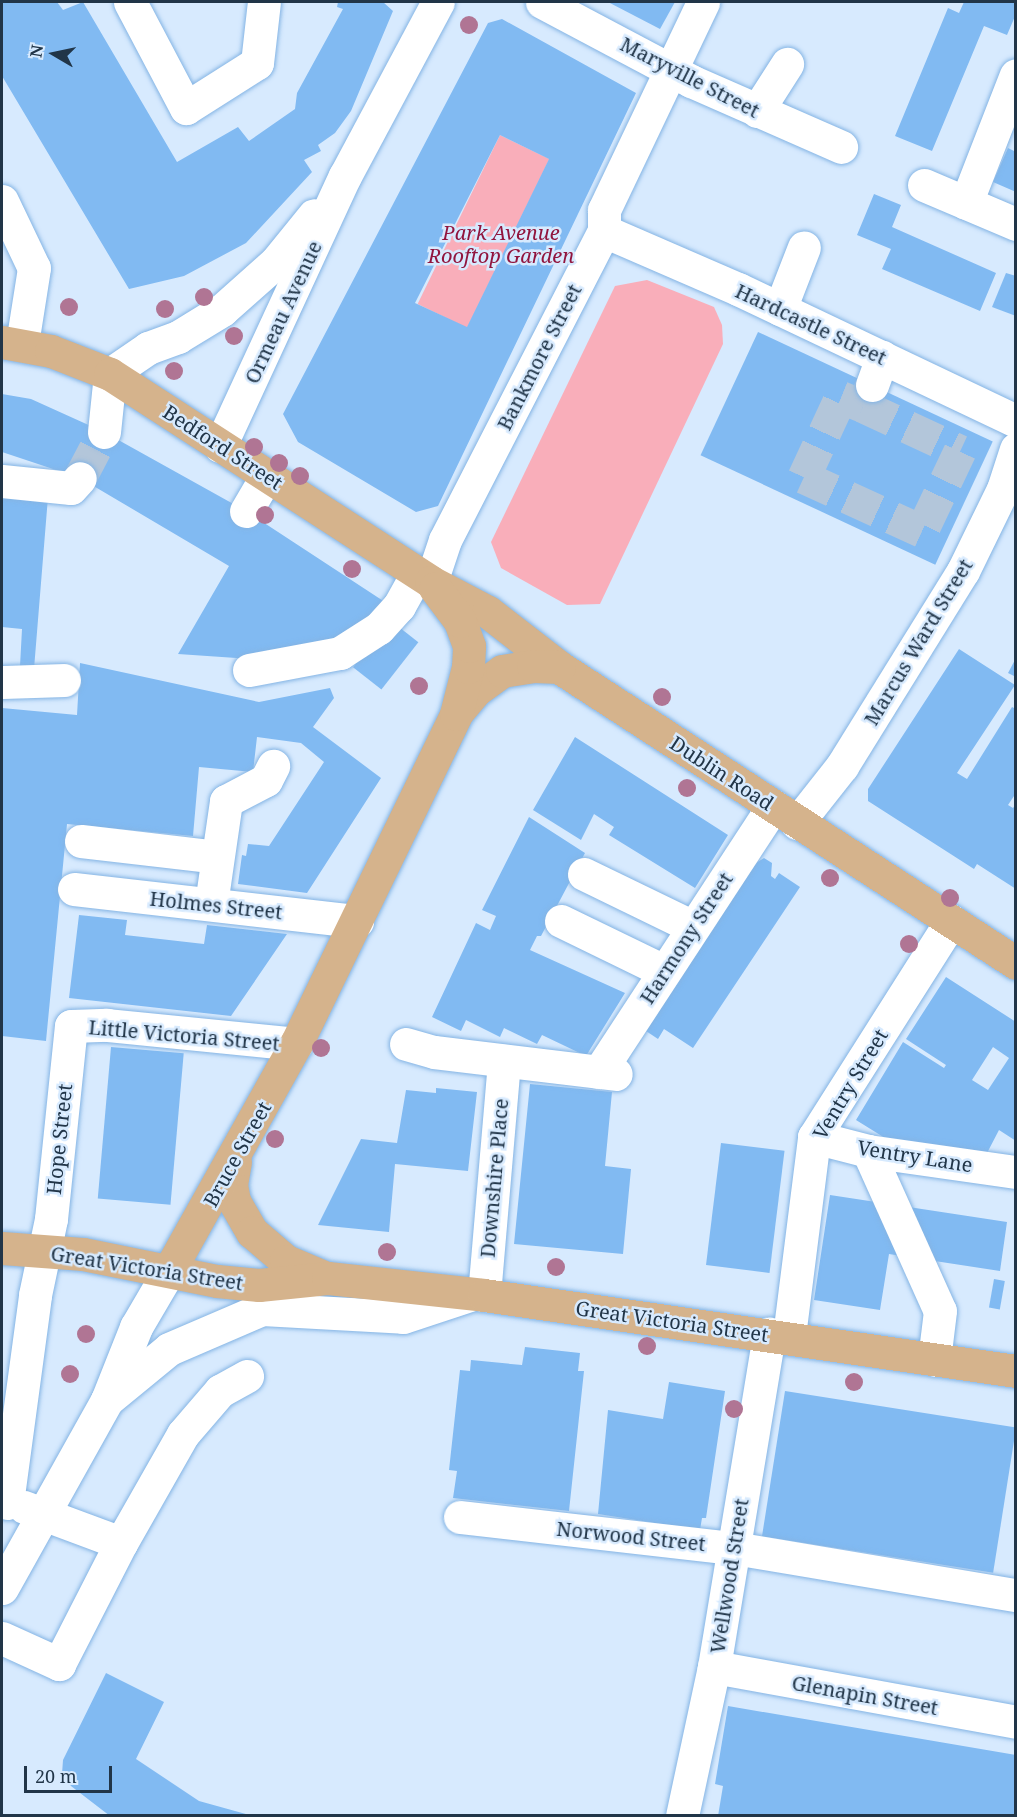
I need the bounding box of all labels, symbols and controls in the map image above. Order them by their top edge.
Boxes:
north arrow [24,24,84,84]
street label: Maryville Street [616,32,764,122]
text: N [24,43,48,59]
park label: Park Avenue Rooftop Garden [428,221,574,268]
street label: Ormeau Avenue [239,237,327,387]
street label: Hardcastle Street [732,278,890,370]
street label: Bankmore Street [492,280,586,434]
street label: Bedford Street [159,399,287,495]
street label: Marcus Ward Street [859,555,977,729]
street label: Dublin Road [666,731,778,815]
street label: Harmony Street [635,868,737,1008]
street label: Holmes Street [149,886,283,924]
street label: Little Victoria Street [88,1015,280,1055]
street label: Ventry Street [808,1024,892,1144]
street label: Hope Street [41,1082,77,1196]
street label: Bruce Street [198,1097,276,1211]
street label: Downshire Place [475,1097,513,1259]
street label: Ventry Lane [856,1135,974,1177]
street label: Great Victoria Street [49,1241,245,1295]
street label: Great Victoria Street [574,1296,770,1346]
street label: Wellwood Street [705,1497,753,1655]
street label: Norwood Street [555,1516,707,1556]
street label: Glenapin Street [790,1670,940,1720]
scale bar [27,1754,116,1792]
text: 20 m [35,1764,77,1788]

